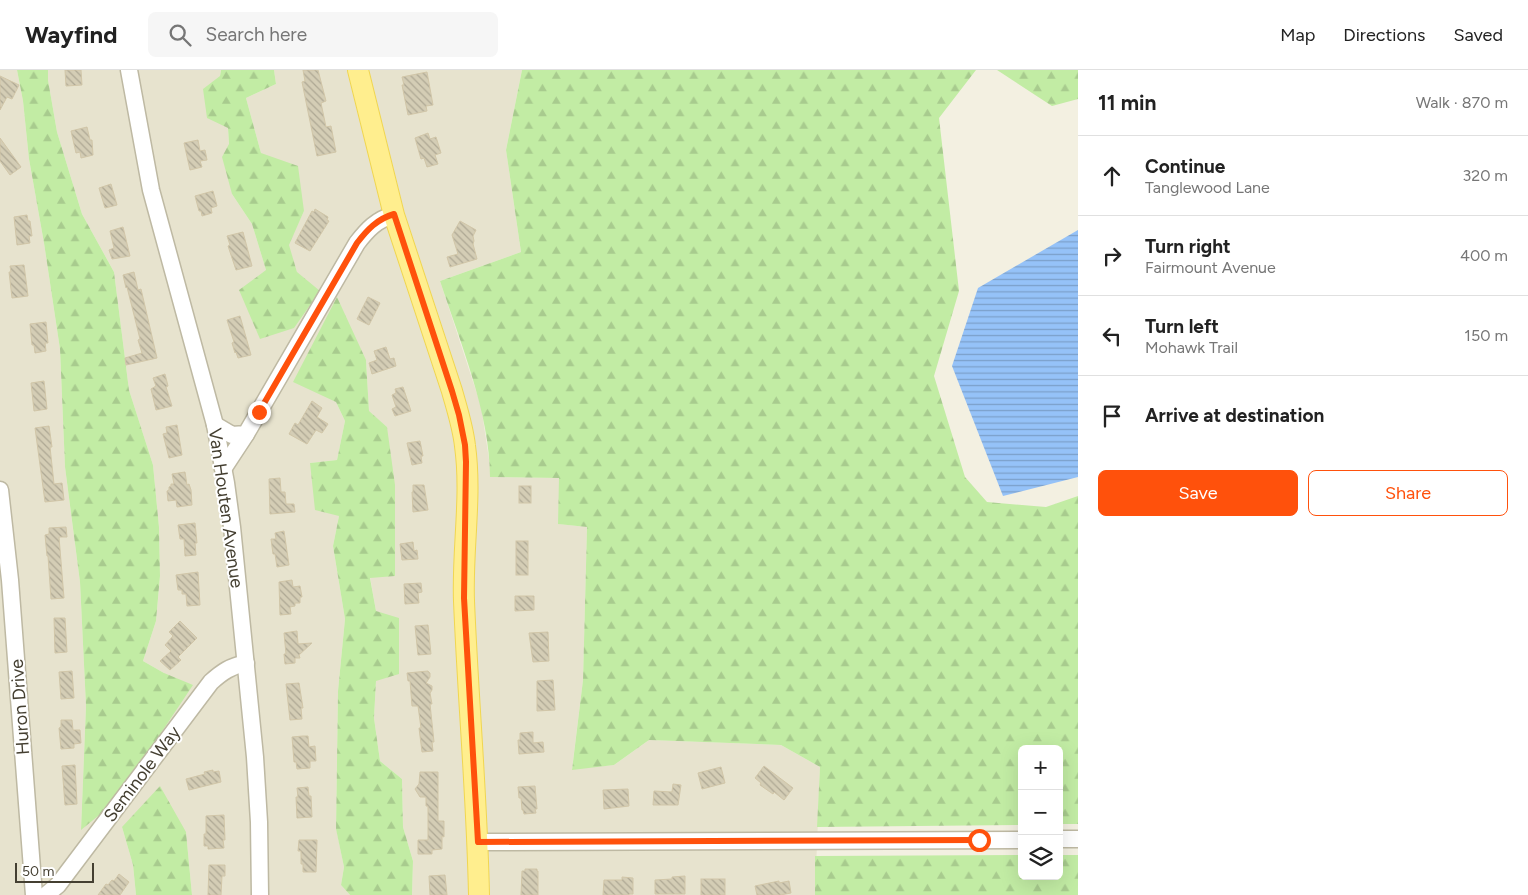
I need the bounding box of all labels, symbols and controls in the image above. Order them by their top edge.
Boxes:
search box [148,12,498,57]
text: Wayfind [25,20,118,49]
icon: search [166,21,194,49]
text: Search here [206,23,307,46]
text: Map [1280,24,1315,46]
text: Directions [1343,24,1425,46]
text: Saved [1453,24,1503,46]
text: 11 min [1098,90,1156,115]
text: Walk · 870 m [1416,93,1508,112]
text: Continue [1145,155,1225,178]
icon: ahead [1098,162,1126,190]
text: 320 m [1463,166,1508,185]
text: Tanglewood Lane [1145,178,1270,197]
text: Turn right [1145,235,1231,258]
icon: right [1098,242,1126,270]
text: 400 m [1460,246,1508,265]
text: Fairmount Avenue [1145,258,1276,277]
text: Turn left [1145,315,1219,338]
icon: left [1098,322,1126,350]
text: 150 m [1464,326,1508,345]
text: Mohawk Trail [1145,338,1238,357]
route end [248,401,271,424]
icon: arrive [1098,402,1126,430]
text: Arrive at destination [1145,404,1324,427]
street label: Van Houten Avenue [204,427,248,590]
button: Save [1098,470,1298,516]
button: Share [1308,470,1508,516]
street label: Huron Drive [6,658,34,756]
street label: Seminole Way [99,721,185,826]
map controls [1018,745,1063,880]
button: + [1018,745,1063,790]
button: − [1018,790,1063,835]
route start [968,829,991,852]
button: layers [1018,835,1063,880]
scale bar [15,860,94,883]
text: 50 m [22,863,54,880]

